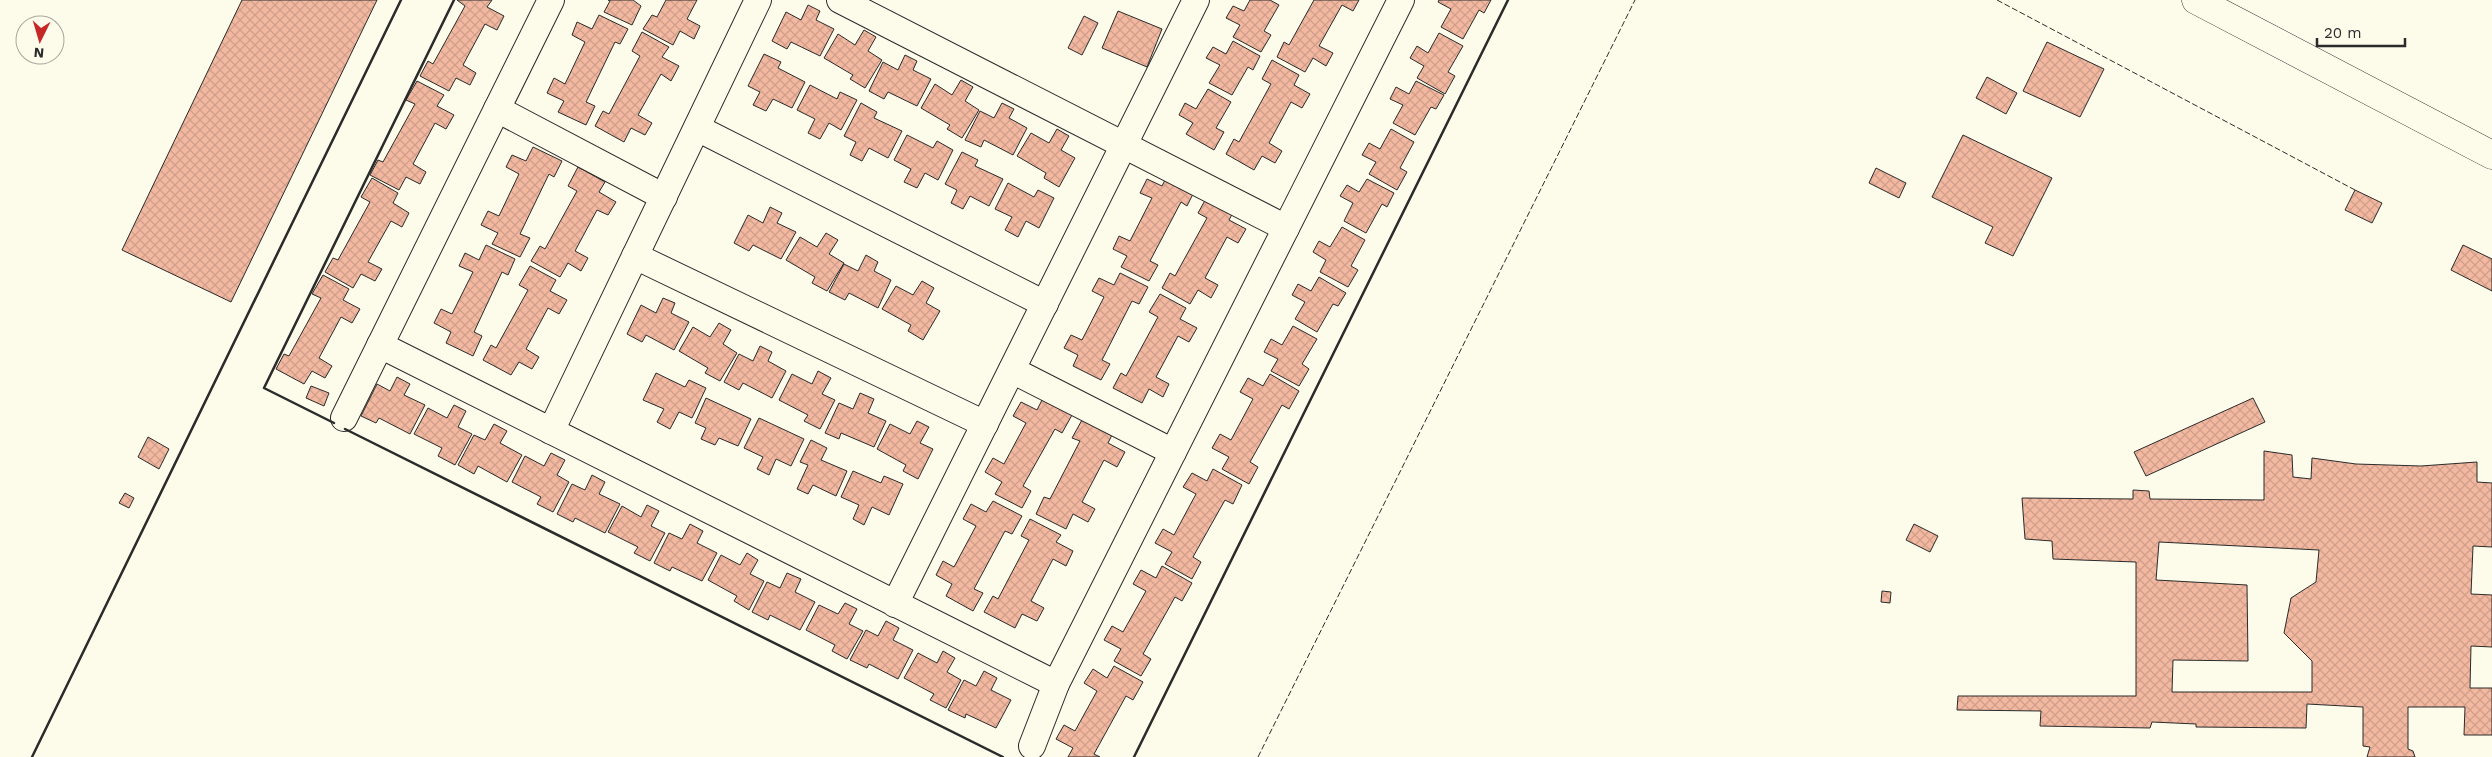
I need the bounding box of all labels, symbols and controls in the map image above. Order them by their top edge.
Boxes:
north arrow [15,15,65,65]
scale bar [2317,15,2404,47]
text: 20 m [2324,24,2362,42]
text: N [33,45,45,61]

